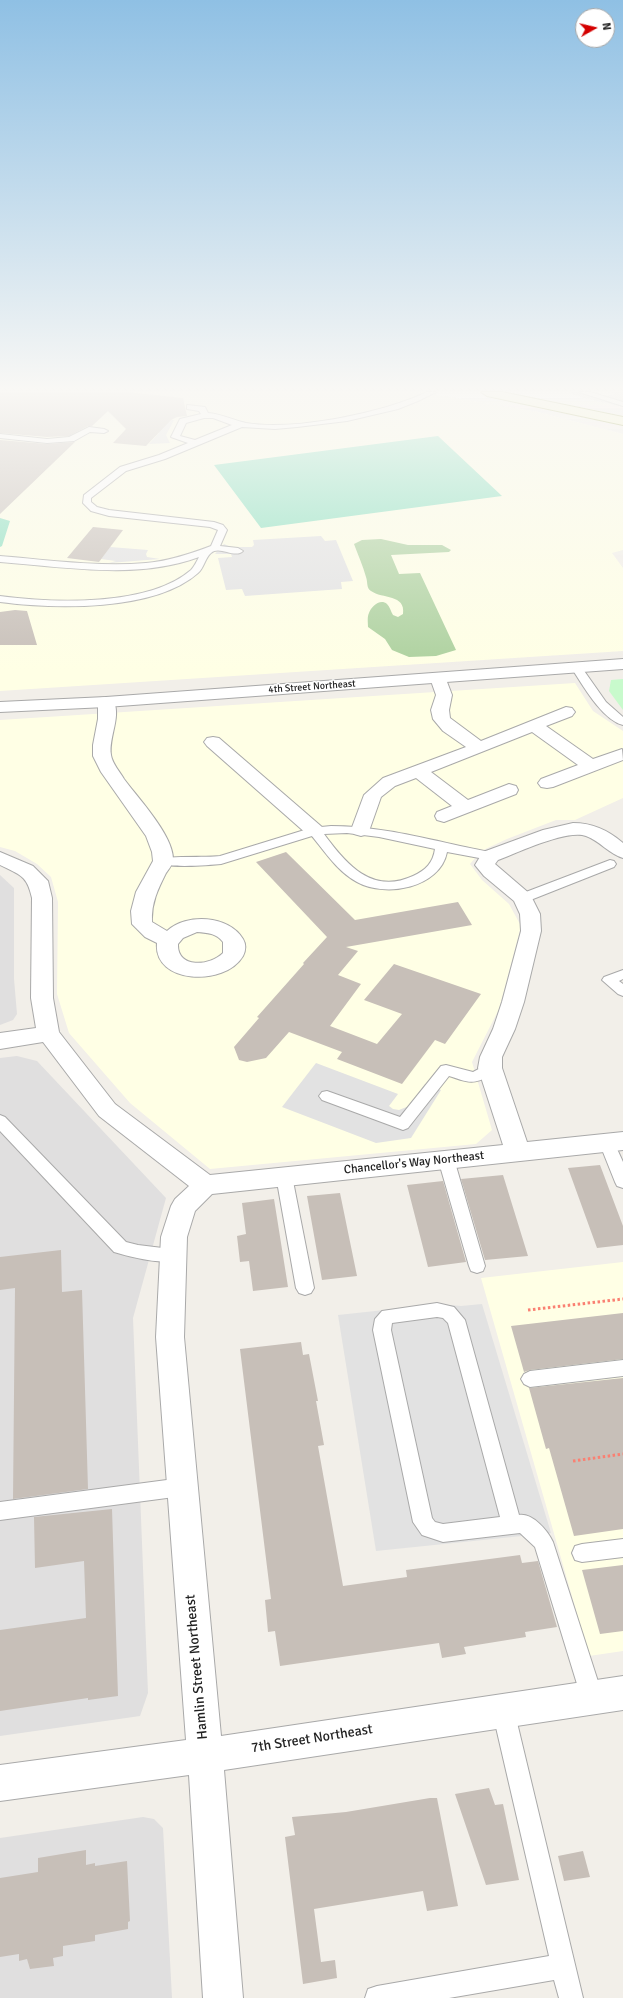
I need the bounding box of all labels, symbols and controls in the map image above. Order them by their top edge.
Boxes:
north arrow [575,8,615,48]
text: N [599,22,613,31]
street label: 4th Street Northeast [268,678,356,696]
street label: Chancellor's Way Northeast [343,1148,485,1178]
street label: Hamlin Street Northeast [182,1594,212,1740]
street label: 7th Street Northeast [250,1721,374,1757]

